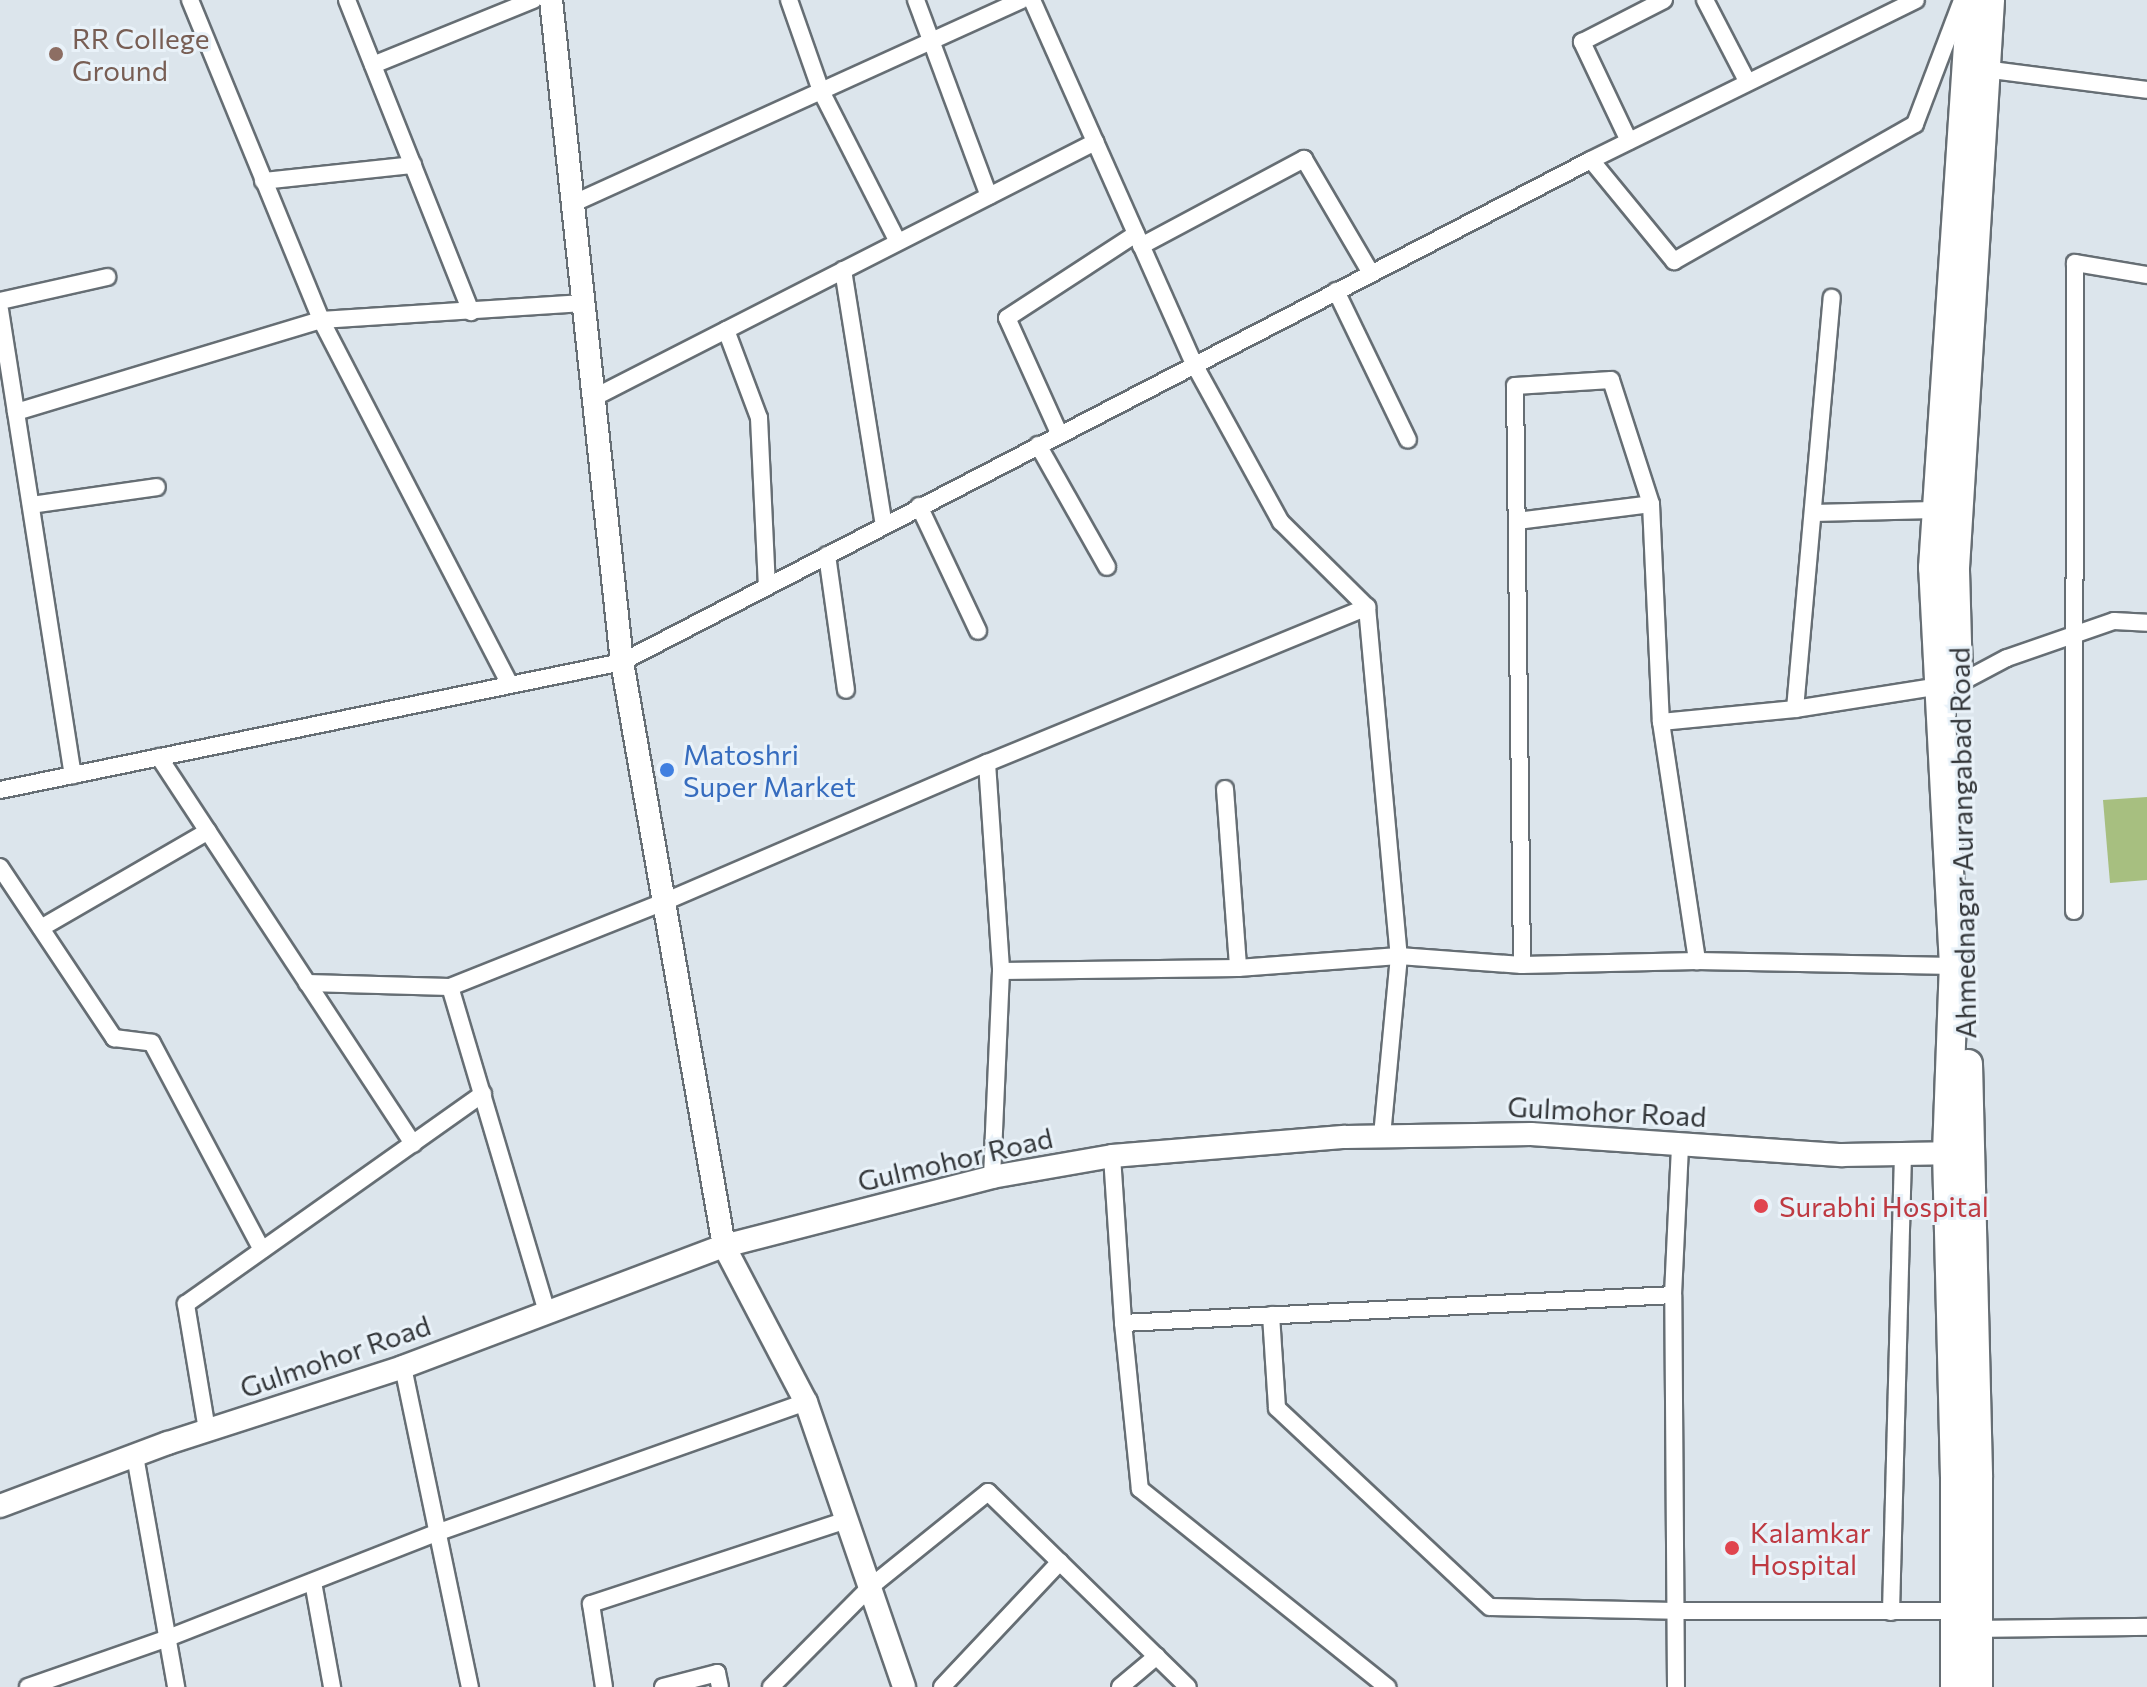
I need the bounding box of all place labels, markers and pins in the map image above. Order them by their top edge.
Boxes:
place label: RR College Ground [72,21,209,87]
marker: RR College Ground [47,45,65,63]
place label: Matoshri Super Market [683,737,856,803]
marker: Matoshri Super Market [658,761,676,779]
place label: Surabhi Hospital [1779,1189,1989,1223]
marker: Surabhi Hospital [1750,1195,1772,1217]
place label: Kalamkar Hospital [1750,1515,1871,1581]
marker: Kalamkar Hospital [1721,1537,1743,1559]

